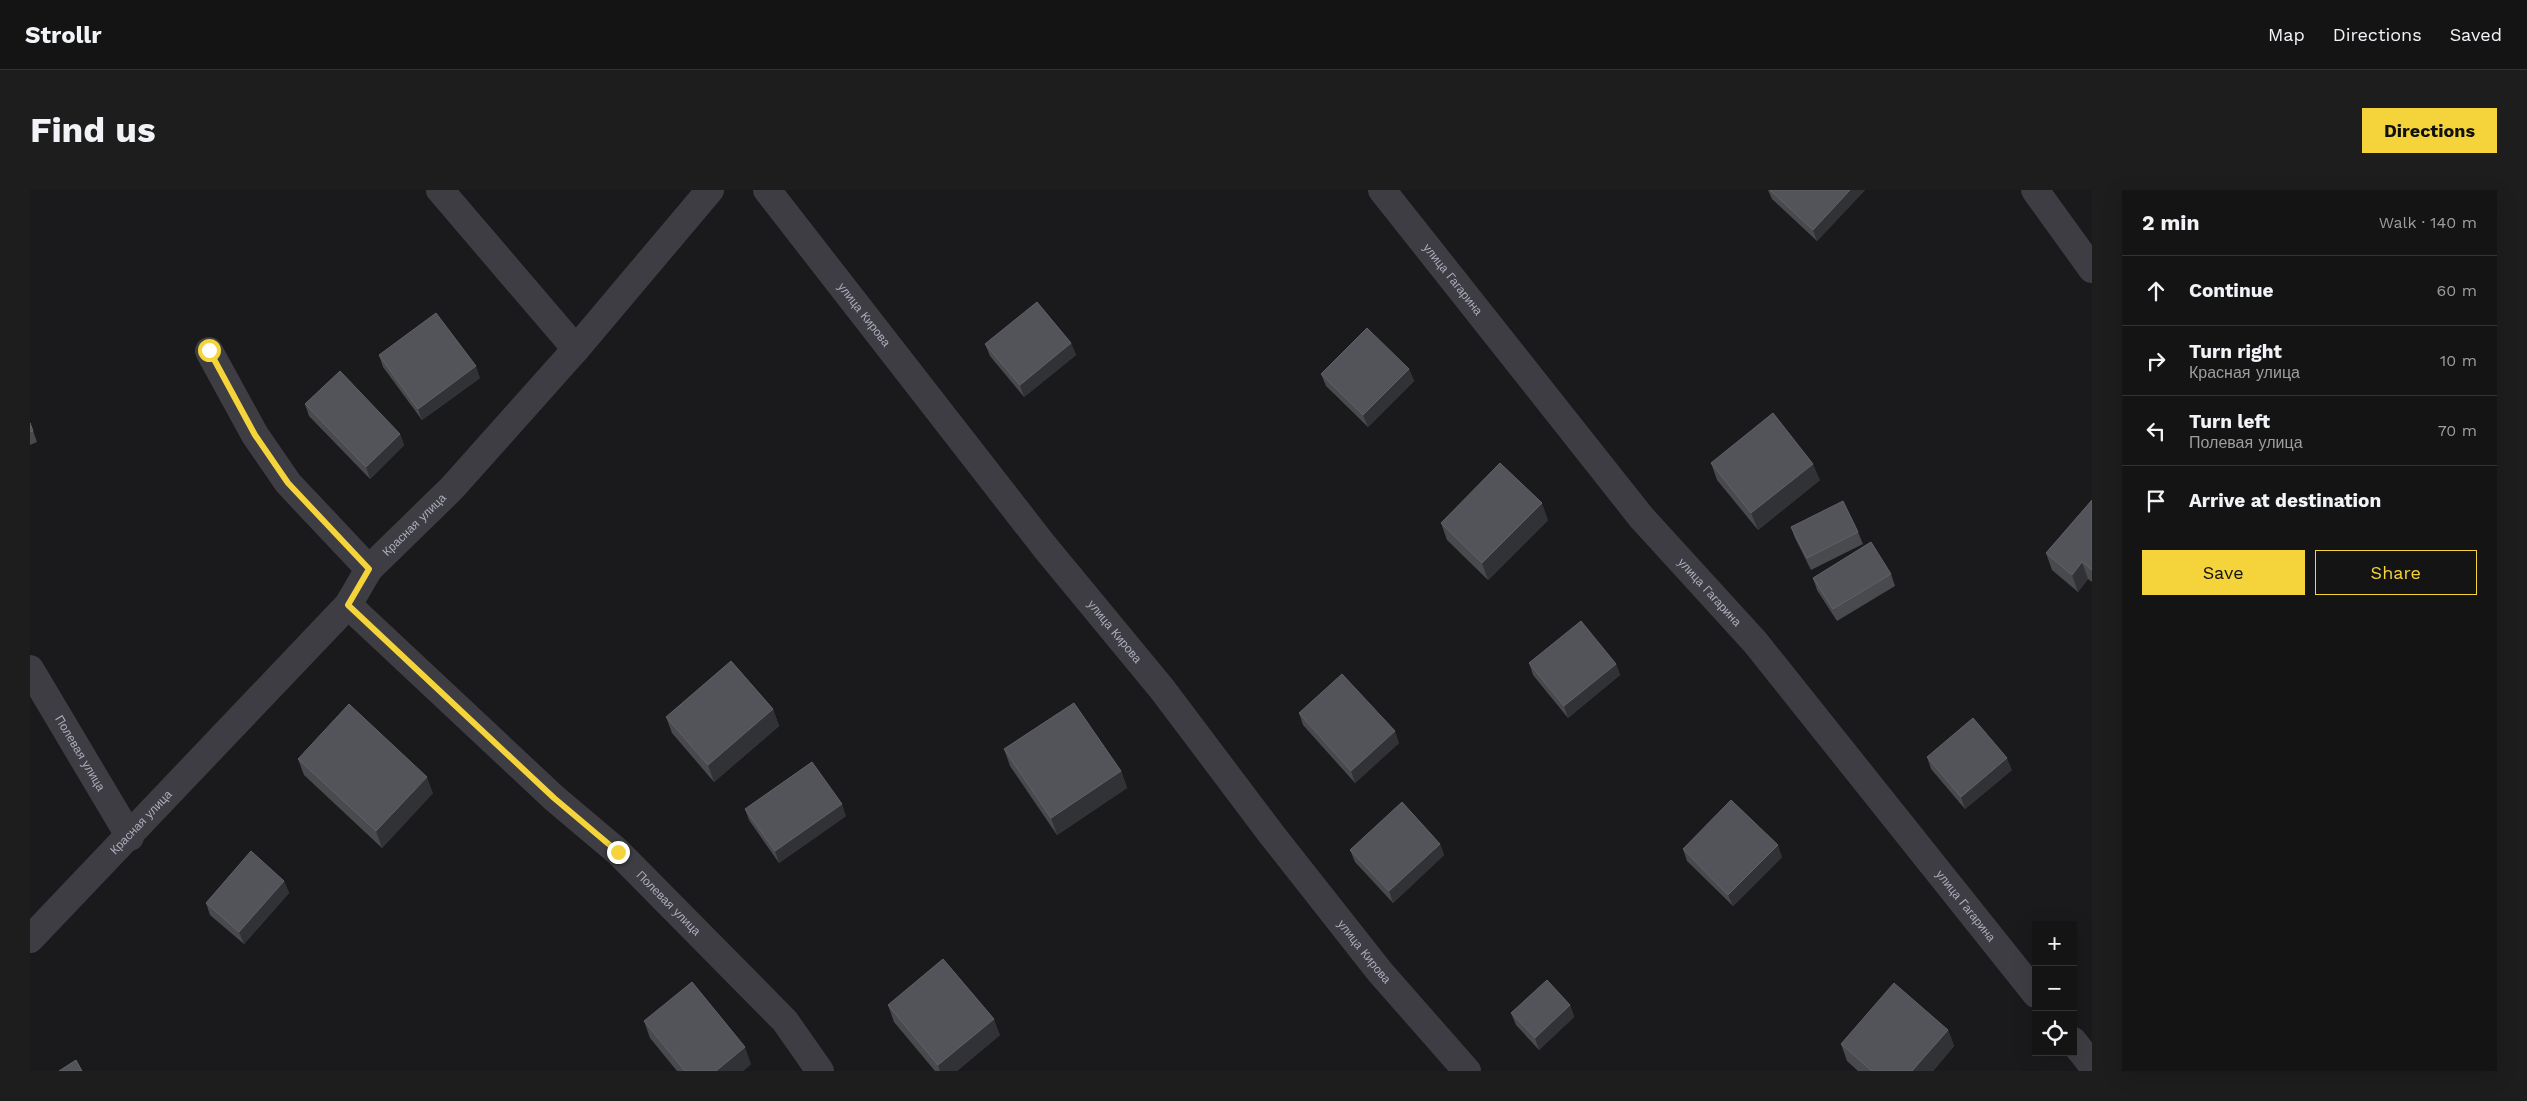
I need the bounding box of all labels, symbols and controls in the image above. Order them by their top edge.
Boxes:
text: Strollr [25,21,102,49]
text: Map [2268,24,2305,45]
text: Directions [2333,24,2422,45]
text: Saved [2450,24,2502,45]
button: Directions [2362,108,2497,153]
text: Find us [30,109,156,151]
text: 2 min [2142,210,2199,235]
text: Walk · 140 m [2379,213,2477,232]
street label: улица Гагарина [1420,241,1486,318]
icon: ahead [2142,277,2170,305]
text: Continue [2189,279,2273,302]
street label: улица Кирова [835,280,893,350]
text: 60 m [2437,281,2477,300]
route start [198,339,221,362]
text: Turn right [2189,340,2282,363]
icon: right [2142,347,2170,375]
text: 10 m [2440,351,2477,370]
text: Красная улица [2189,363,2300,382]
text: Turn left [2189,410,2270,433]
icon: left [2142,417,2170,445]
text: 70 m [2438,421,2477,440]
text: Полевая улица [2189,433,2303,452]
icon: arrive [2142,487,2170,515]
text: Arrive at destination [2189,489,2381,512]
street label: Красная улица [379,491,449,559]
button: Save [2142,550,2305,595]
button: Share [2315,550,2477,595]
street label: улица Гагарина [1675,555,1744,629]
street label: улица Кирова [1085,597,1145,666]
street label: Полевая улица [52,713,108,794]
street label: Красная улица [107,787,175,857]
route end [607,841,630,864]
street label: улица Гагарина [1933,867,1999,945]
street label: Полевая улица [634,868,704,939]
street label: улица Кирова [1335,917,1394,987]
map controls [2032,921,2077,1056]
button: + [2032,921,2077,966]
button: − [2032,966,2077,1011]
button: locate [2032,1011,2077,1056]

